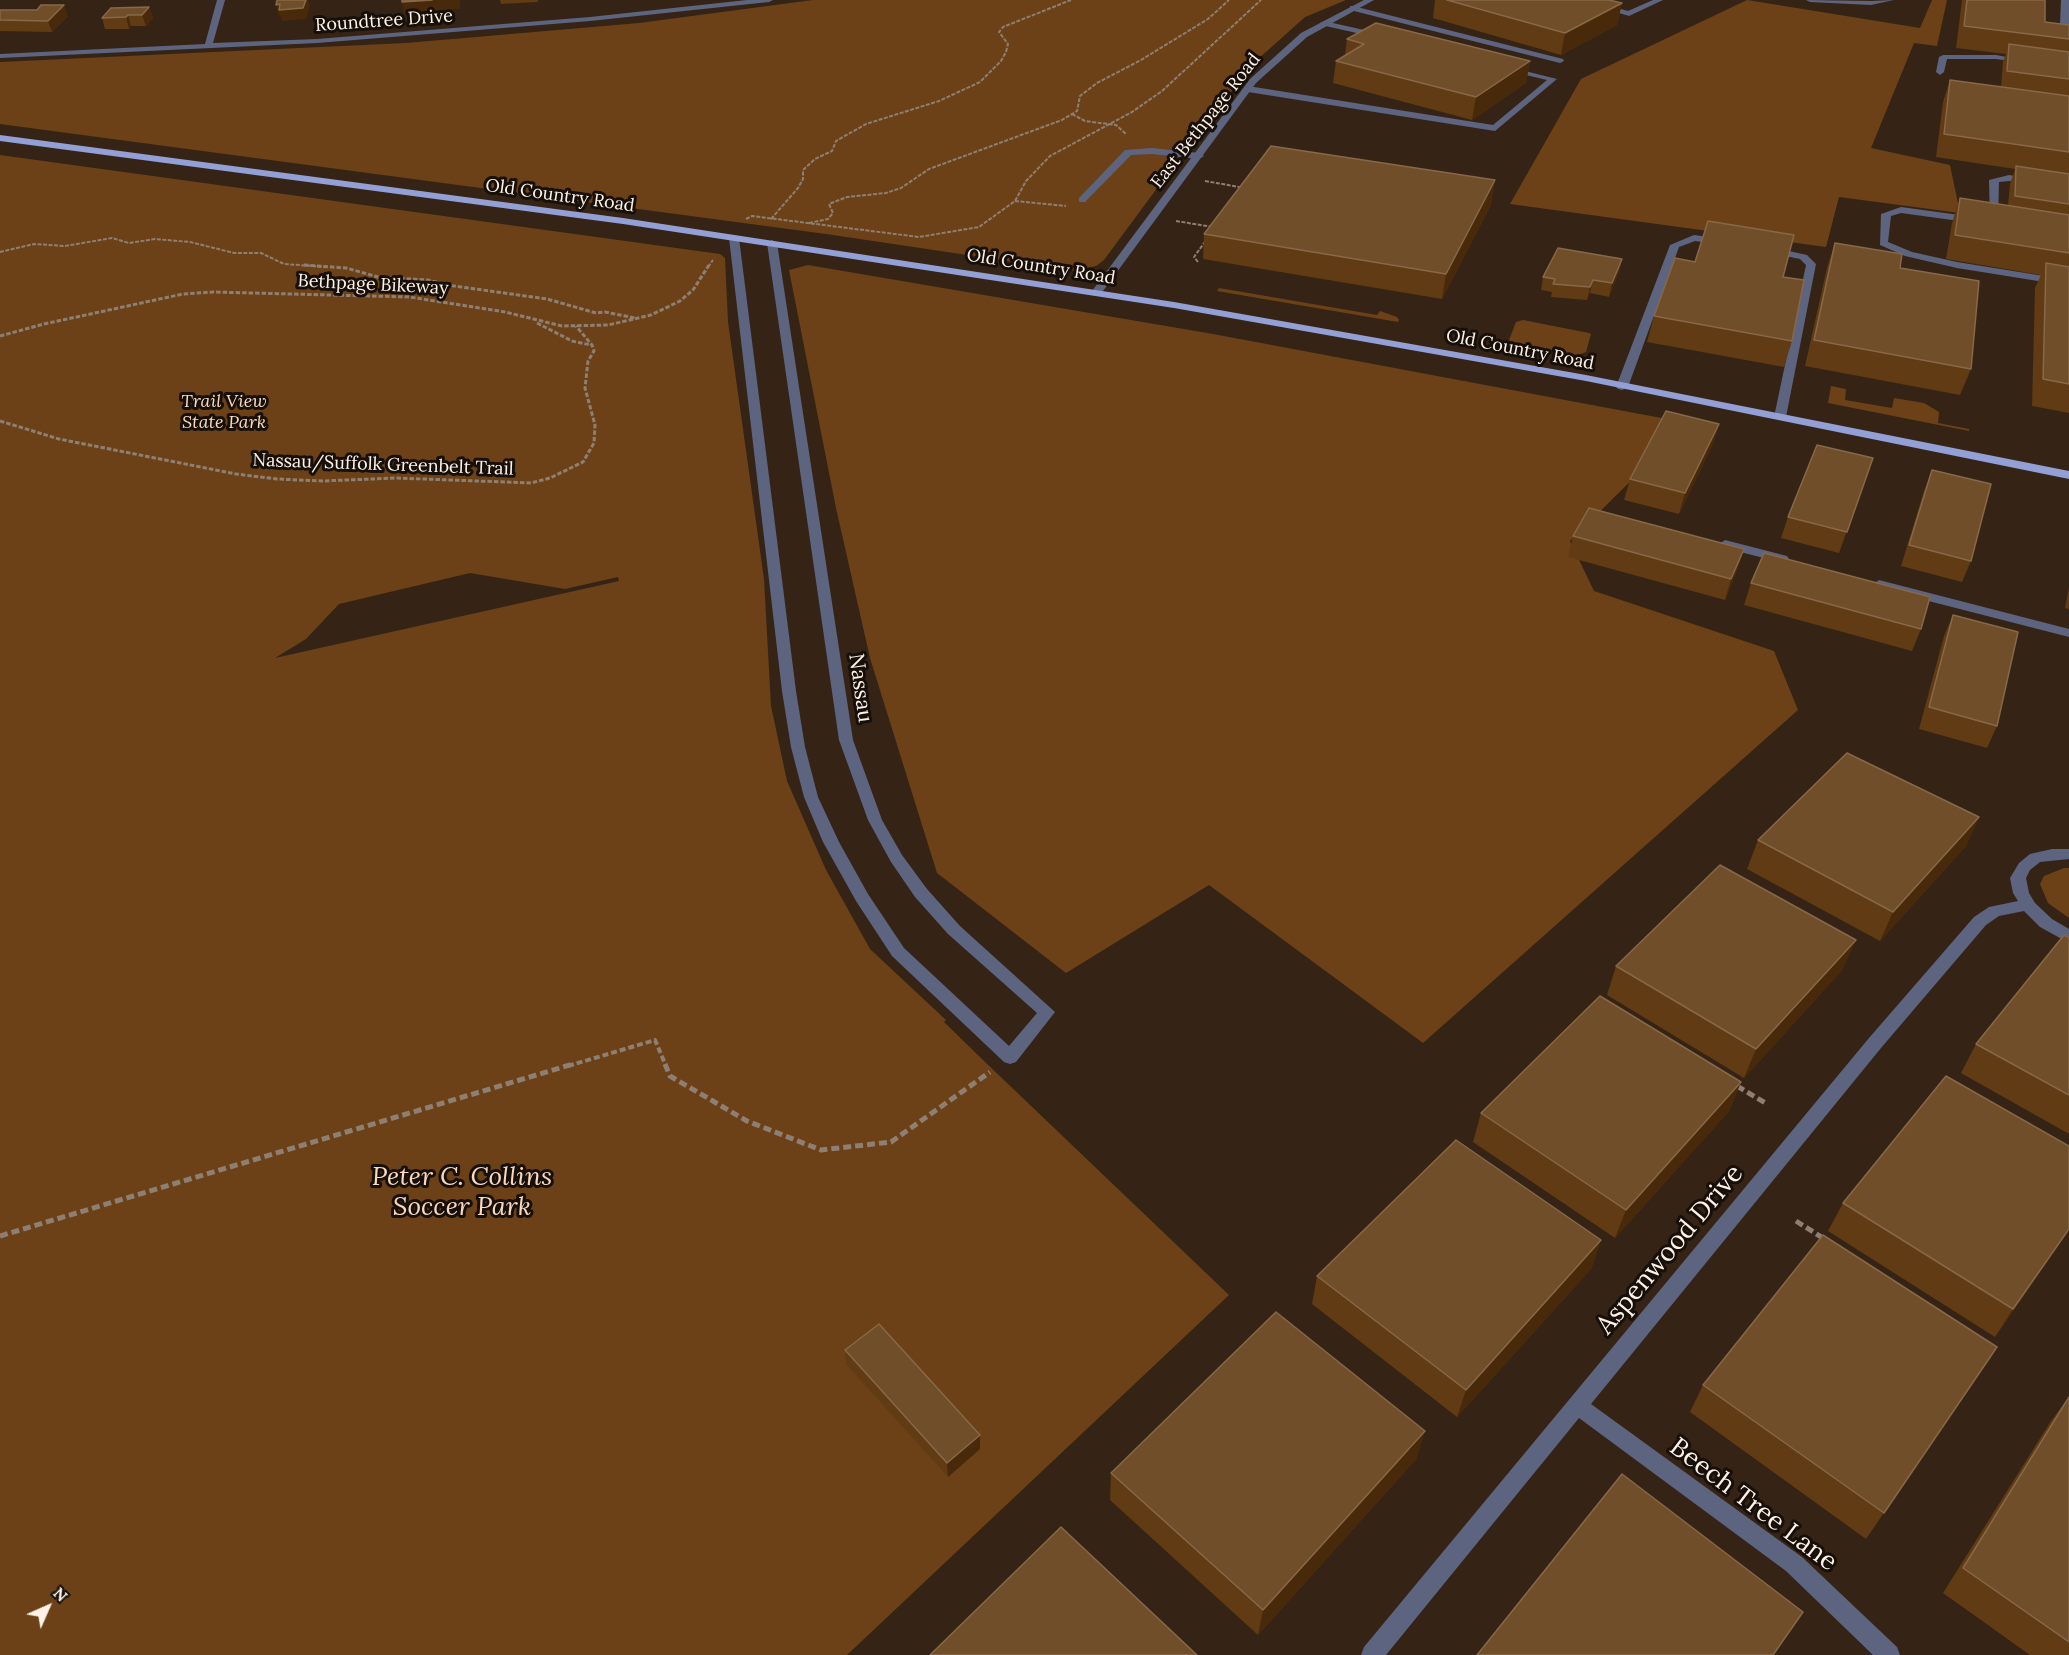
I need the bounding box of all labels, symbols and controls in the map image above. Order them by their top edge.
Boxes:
street label: Roundtree Drive [314,5,454,37]
street label: East Bethpage Road [1147,49,1265,193]
street label: Old Country Road [484,175,636,217]
street label: Old Country Road [965,245,1117,289]
street label: Bethpage Bikeway [297,270,449,300]
street label: Old Country Road [1444,325,1596,375]
park label: Trail View State Park [181,391,267,434]
street label: Nassau/Suffolk Greenbelt Trail [252,450,514,480]
street label: Nassau [843,652,877,724]
street label: Aspenwood Drive [1590,1159,1750,1341]
park label: Peter C. Collins Soccer Park [372,1162,552,1224]
street label: Beech Tree Lane [1663,1432,1843,1578]
north arrow [18,1577,78,1637]
text: N [49,1583,72,1606]

